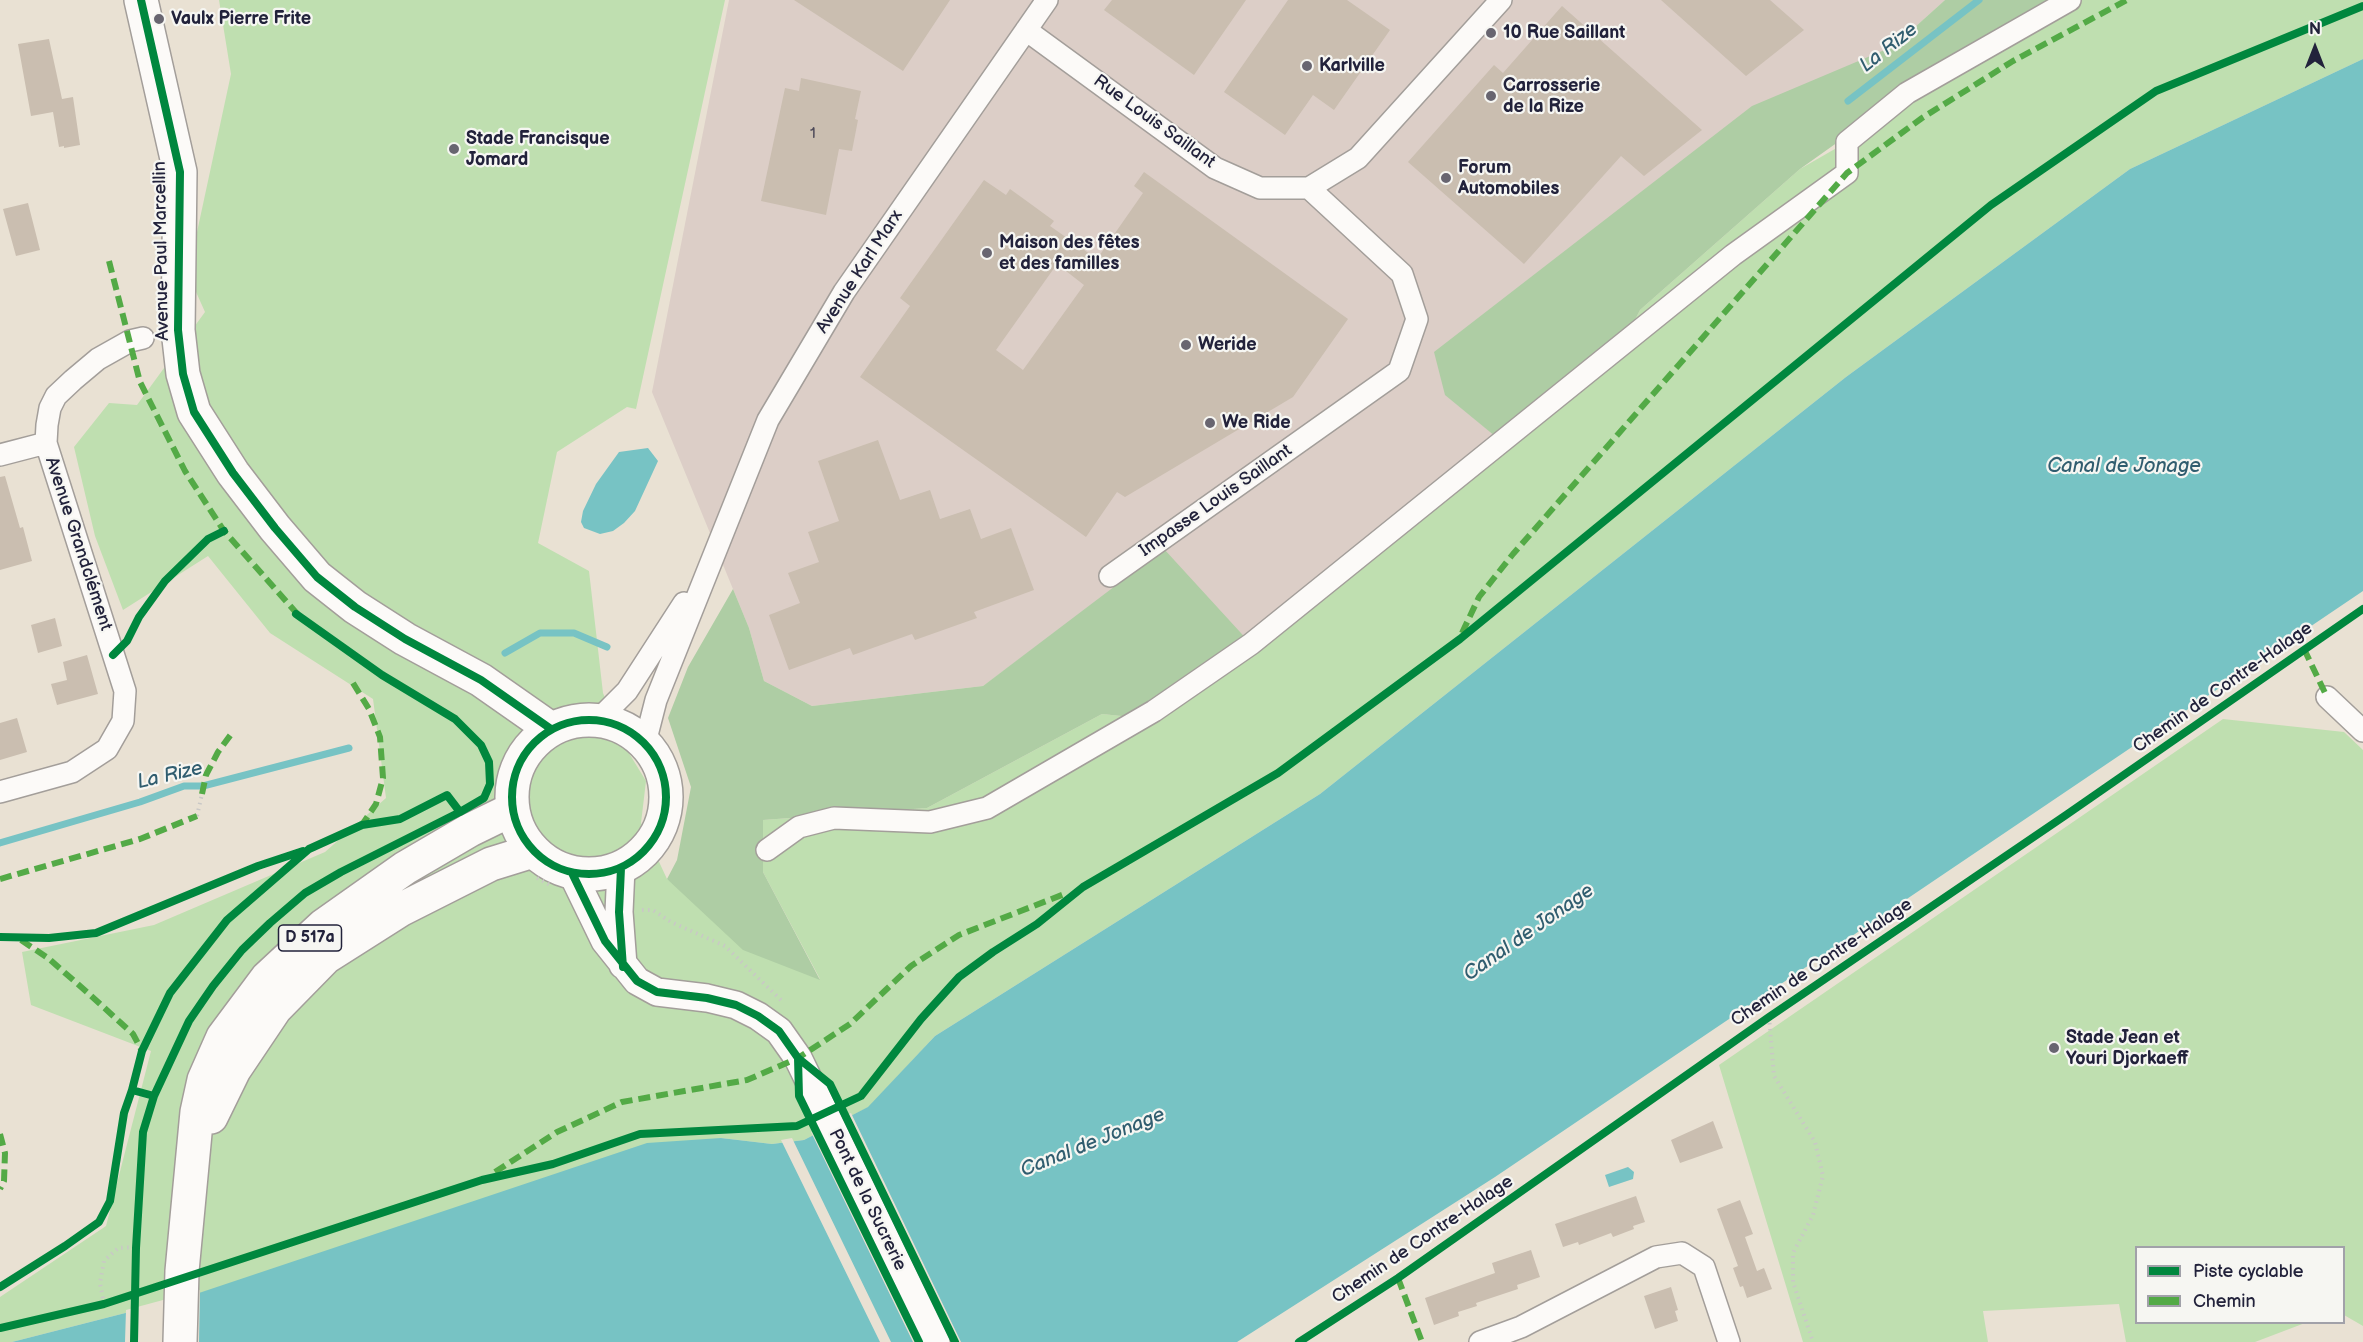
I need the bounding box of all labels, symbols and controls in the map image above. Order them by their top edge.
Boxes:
place label: Vaulx Pierre Frite [171,8,311,30]
marker: Vaulx Pierre Frite [152,12,166,26]
water label: La Rize [1855,18,1923,78]
north arrow [2285,18,2345,78]
text: N [2309,20,2321,39]
place label: 10 Rue Saillant [1503,22,1625,44]
marker: 10 Rue Saillant [1484,26,1498,40]
place label: Karlville [1319,55,1385,77]
marker: Karlville [1300,59,1314,73]
street label: Rue Louis Saillant [1089,71,1219,173]
place label: Carrosserie de la Rize [1503,75,1600,118]
marker: Carrosserie de la Rize [1484,89,1498,103]
house number: 1 [810,125,816,143]
place label: Stade Francisque Jomard [466,128,610,170]
marker: Stade Francisque Jomard [447,142,461,156]
place label: Forum Automobiles [1458,157,1559,200]
street label: Avenue Paul Marcellin [150,161,174,341]
marker: Forum Automobiles [1439,171,1453,185]
street label: Avenue Karl Marx [812,206,908,338]
place label: Maison des fêtes et des familles [999,232,1140,274]
marker: Maison des fêtes et des familles [980,246,994,260]
place label: Weride [1198,334,1257,356]
marker: Weride [1179,338,1193,352]
place label: We Ride [1222,412,1291,434]
marker: We Ride [1203,416,1217,430]
street label: Impasse Louis Saillant [1136,440,1296,562]
street label: Avenue Grandclément [40,455,116,633]
water label: Canal de Jonage [2047,455,2201,479]
street label: Chemin de Contre-Halage [2129,618,2317,758]
water label: La Rize [135,757,205,795]
water label: Canal de Jonage [1459,879,1599,987]
street label: Chemin de Contre-Halage [1727,894,1917,1032]
road number: D 517a [278,925,342,951]
place label: Stade Jean et Youri Djorkaeff [2066,1027,2188,1070]
marker: Stade Jean et Youri Djorkaeff [2047,1041,2061,1055]
water label: Canal de Jonage [1017,1103,1169,1183]
street label: Pont de la Sucrerie [823,1126,911,1274]
street label: Chemin de Contre-Halage [1328,1171,1518,1309]
legend [2135,1246,2345,1324]
text: Piste cyclable [2193,1261,2303,1282]
text: Chemin [2193,1291,2256,1312]

